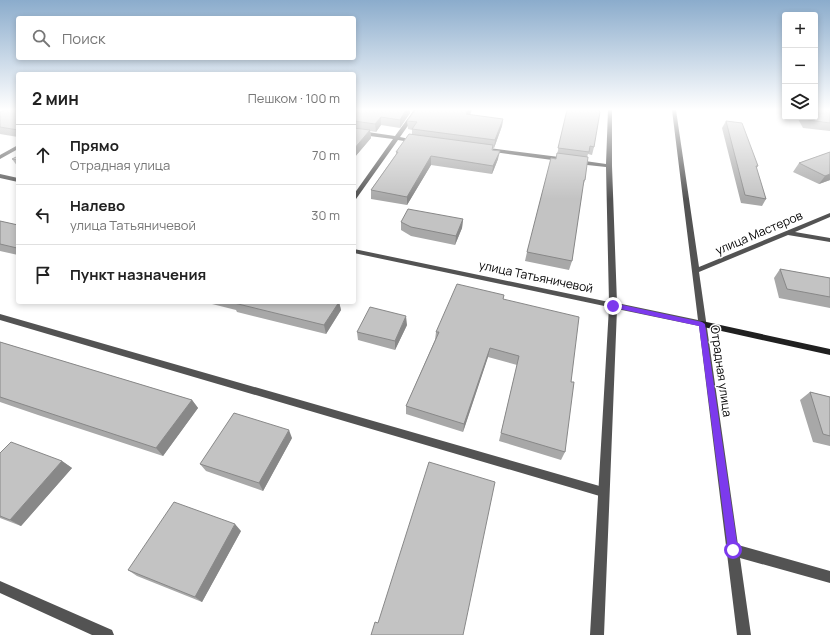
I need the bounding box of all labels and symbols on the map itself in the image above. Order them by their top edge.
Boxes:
street label: улица Мастеров [713,206,806,259]
street label: улица Татьяничевой [477,256,595,297]
route end [604,297,622,315]
street label: Отрадная улица [707,324,736,418]
route start [724,541,742,559]

